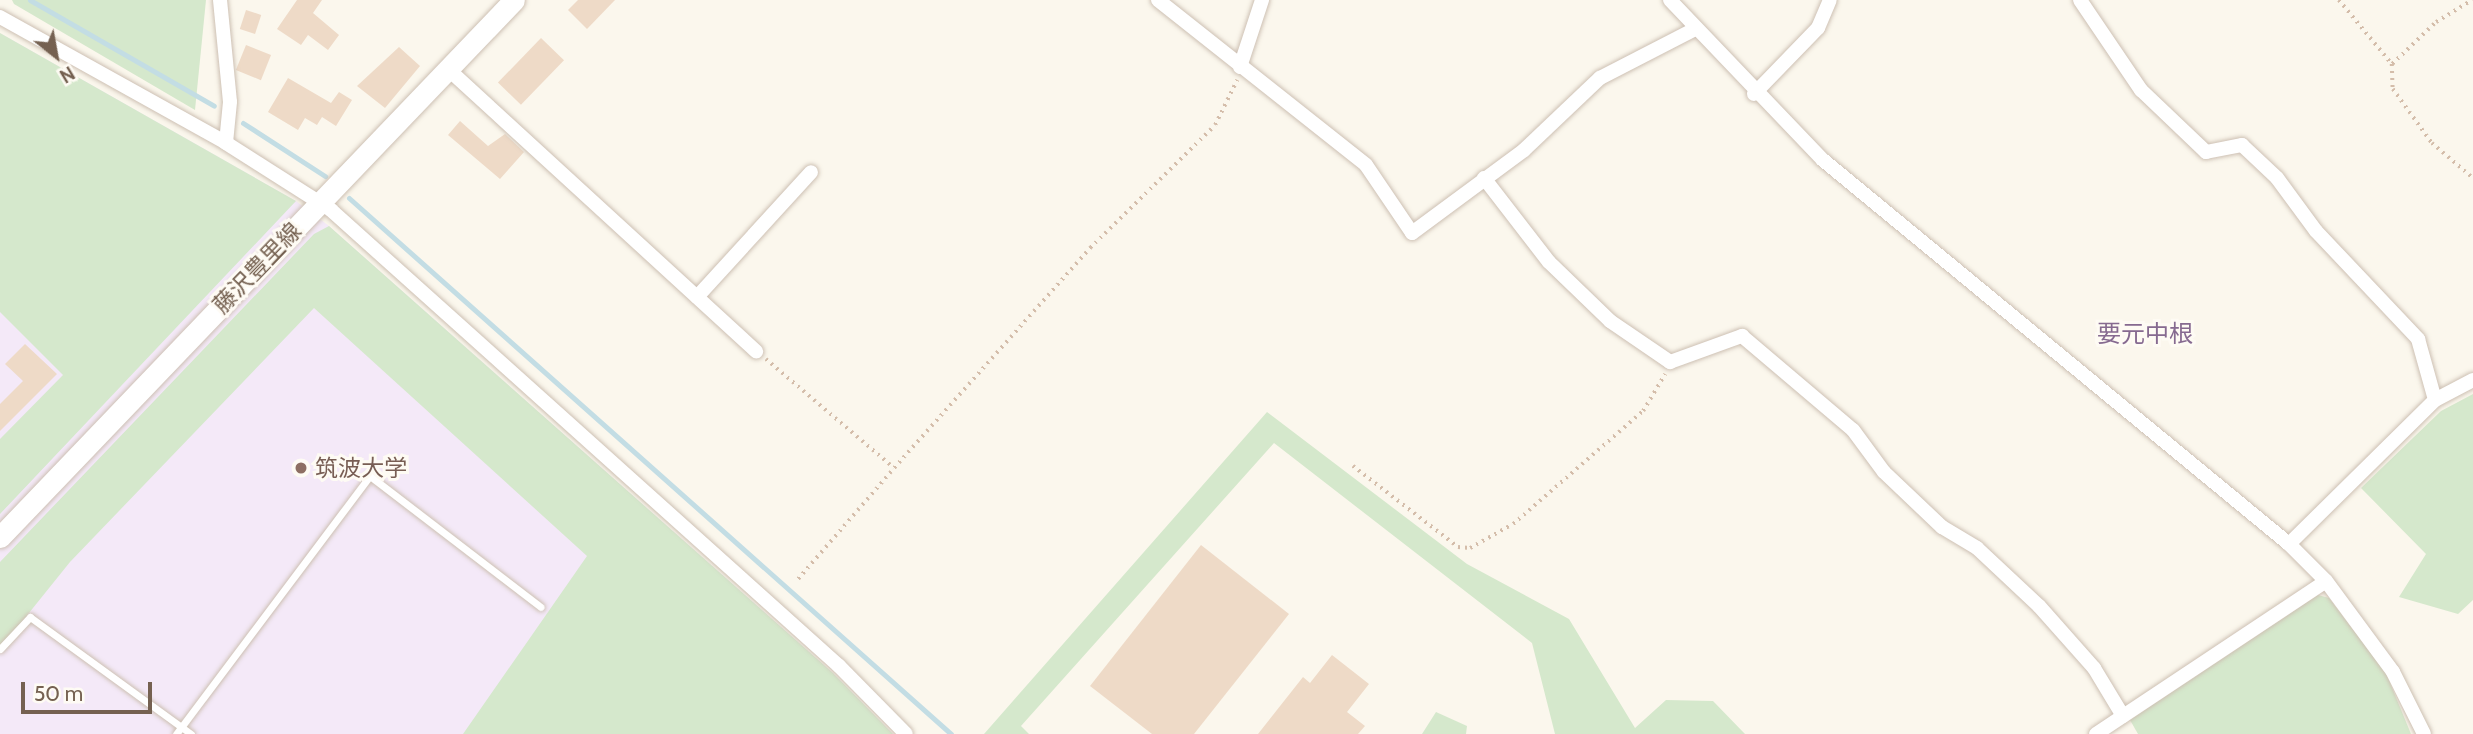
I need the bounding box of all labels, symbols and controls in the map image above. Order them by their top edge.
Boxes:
north arrow [21,21,91,91]
text: N [55,61,79,88]
street label: 藤沢豊里線 [207,217,307,319]
district label: 要元中根 [2097,320,2193,348]
place label: 筑波大学 [315,454,407,482]
marker: 筑波大学 [293,460,309,476]
scale bar [24,668,156,712]
text: 50 m [34,681,83,706]

